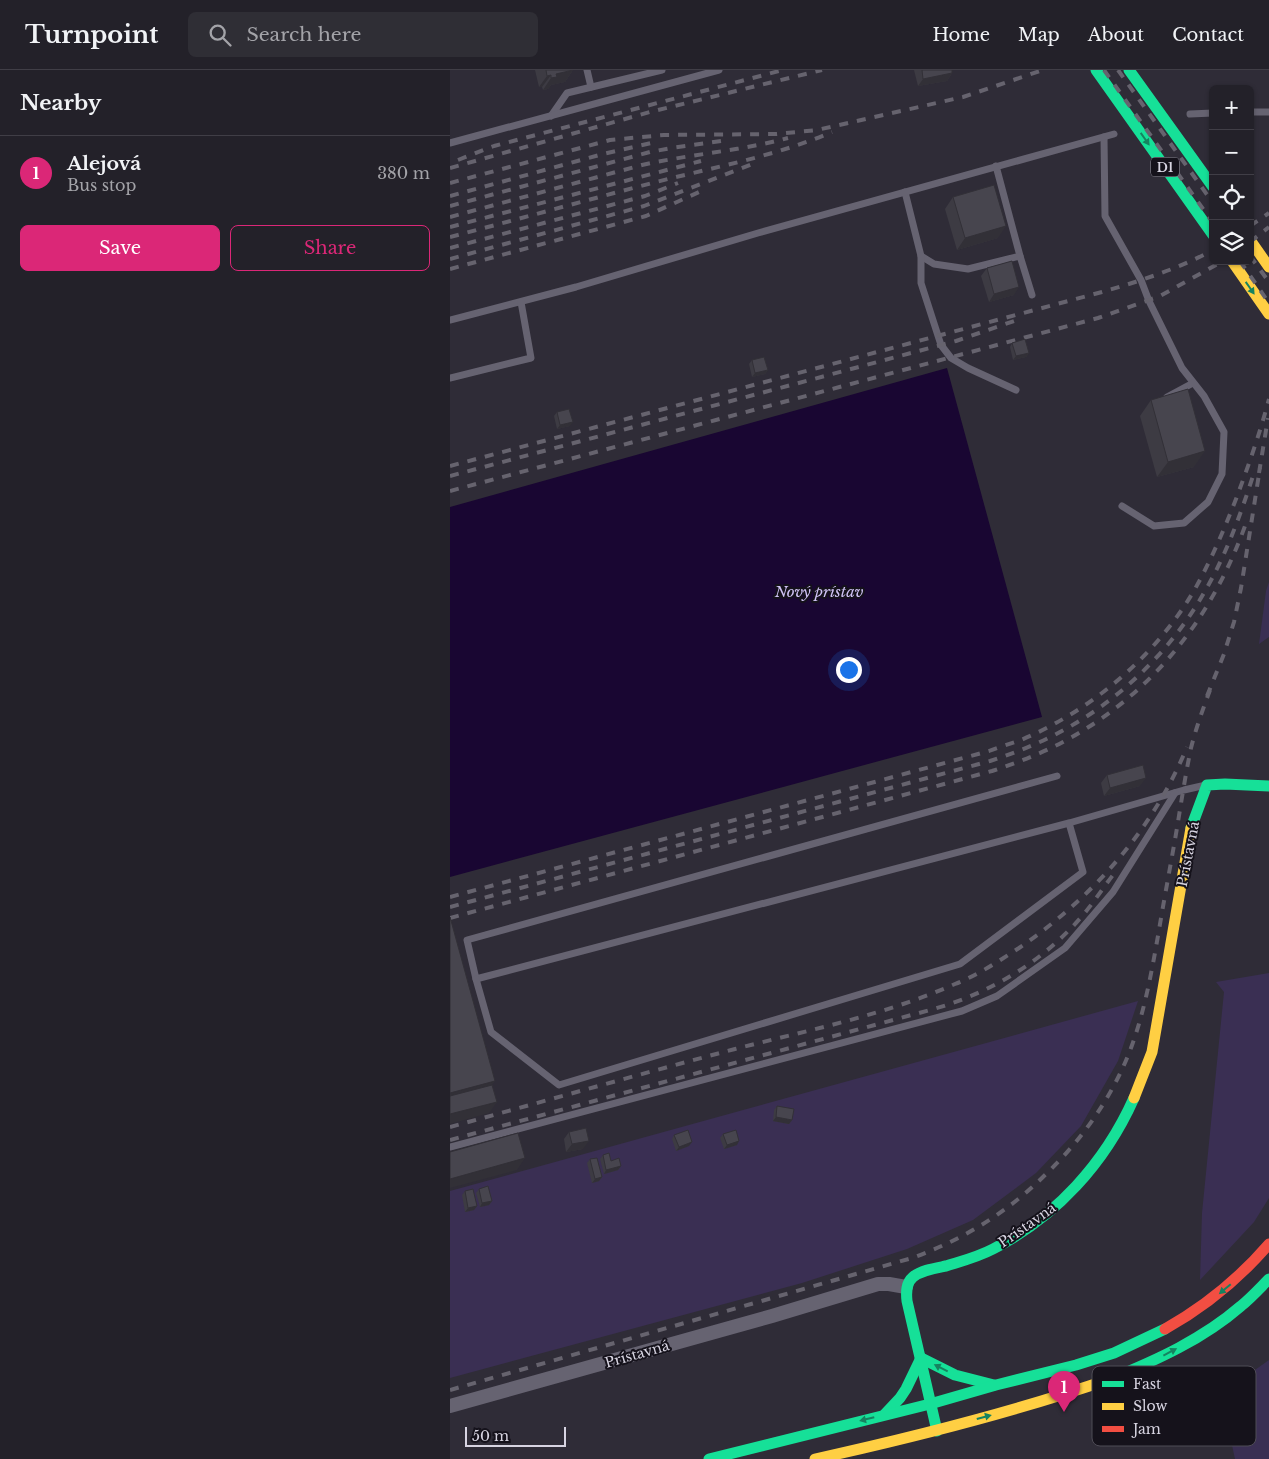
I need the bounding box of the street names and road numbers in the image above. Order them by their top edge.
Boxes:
road number: D1 [1151,158,1179,176]
street label: Prístavná [1173,820,1203,888]
street label: Prístavná [995,1199,1059,1251]
street label: Prístavná [603,1336,671,1372]

